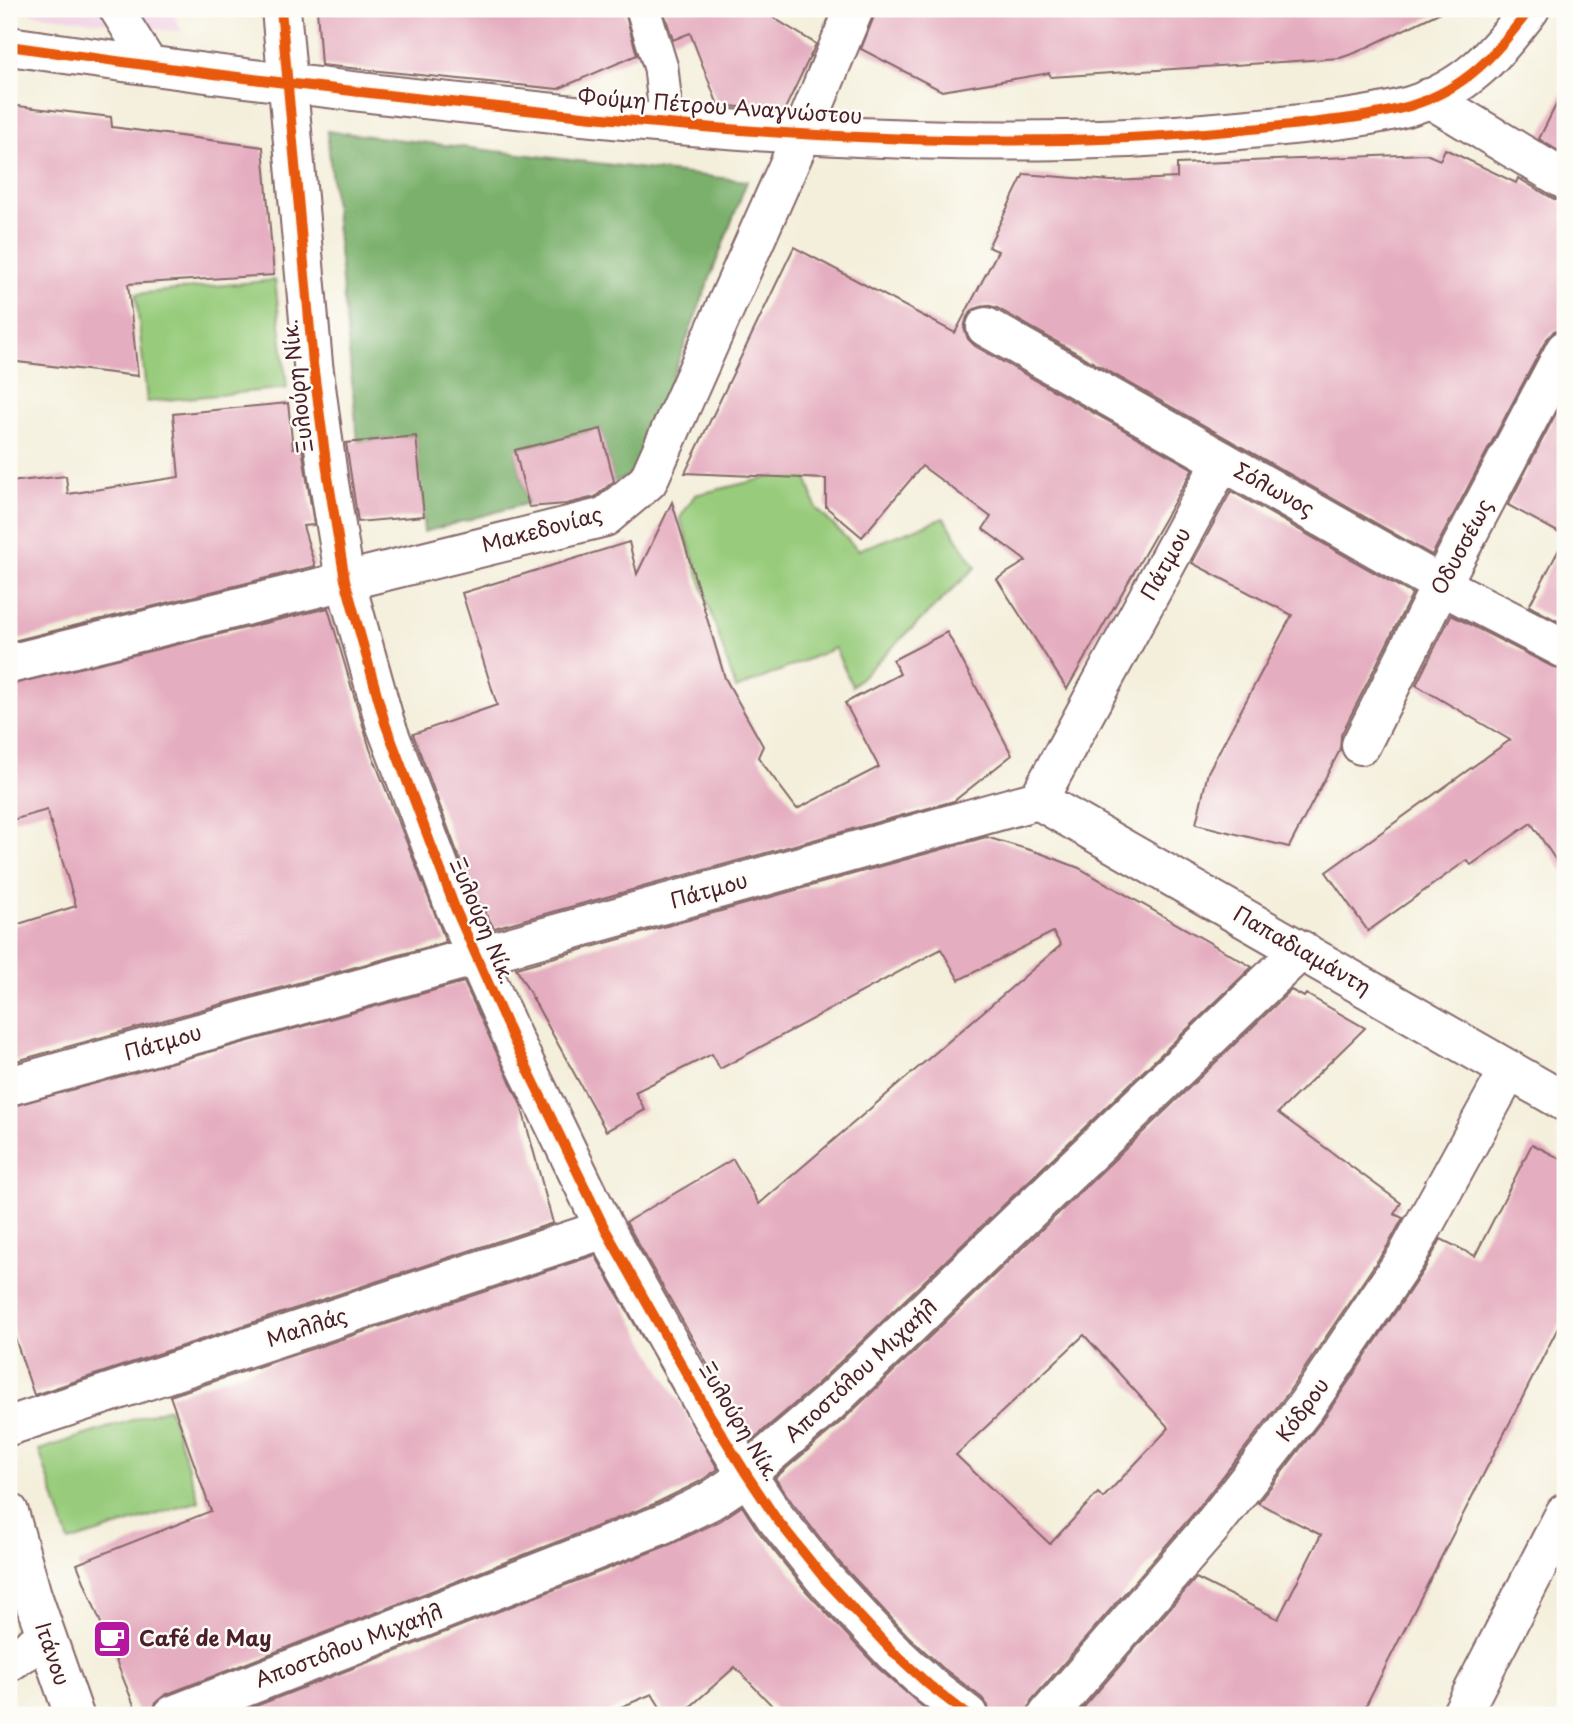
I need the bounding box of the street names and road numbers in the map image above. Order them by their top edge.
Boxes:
street label: Φούμη Πέτρου Αναγνώστου [577,79,863,131]
street label: Ξυλούρη Νίκ. [272,318,320,455]
street label: Σόλωνος [1229,453,1321,523]
street label: Οδυσσέως [1422,492,1499,600]
street label: Μακεδονίας [478,497,606,560]
street label: Πάτμου [1131,521,1197,605]
street label: Ξυλούρη Νίκ. [443,852,525,988]
street label: Πάτμου [666,863,751,915]
street label: Παπαδιαμάντη [1228,897,1378,1002]
street label: Πάτμου [120,1015,205,1067]
street label: Αποστόλου Μιχαήλ [776,1290,943,1449]
street label: Μαλλάς [262,1298,351,1354]
street label: Ξυλούρη Νίκ. [692,1355,789,1487]
street label: Κόδρου [1267,1370,1336,1448]
street label: Αποστόλου Μιχαήλ [250,1594,447,1695]
street label: Ιτάνου [28,1617,80,1689]

